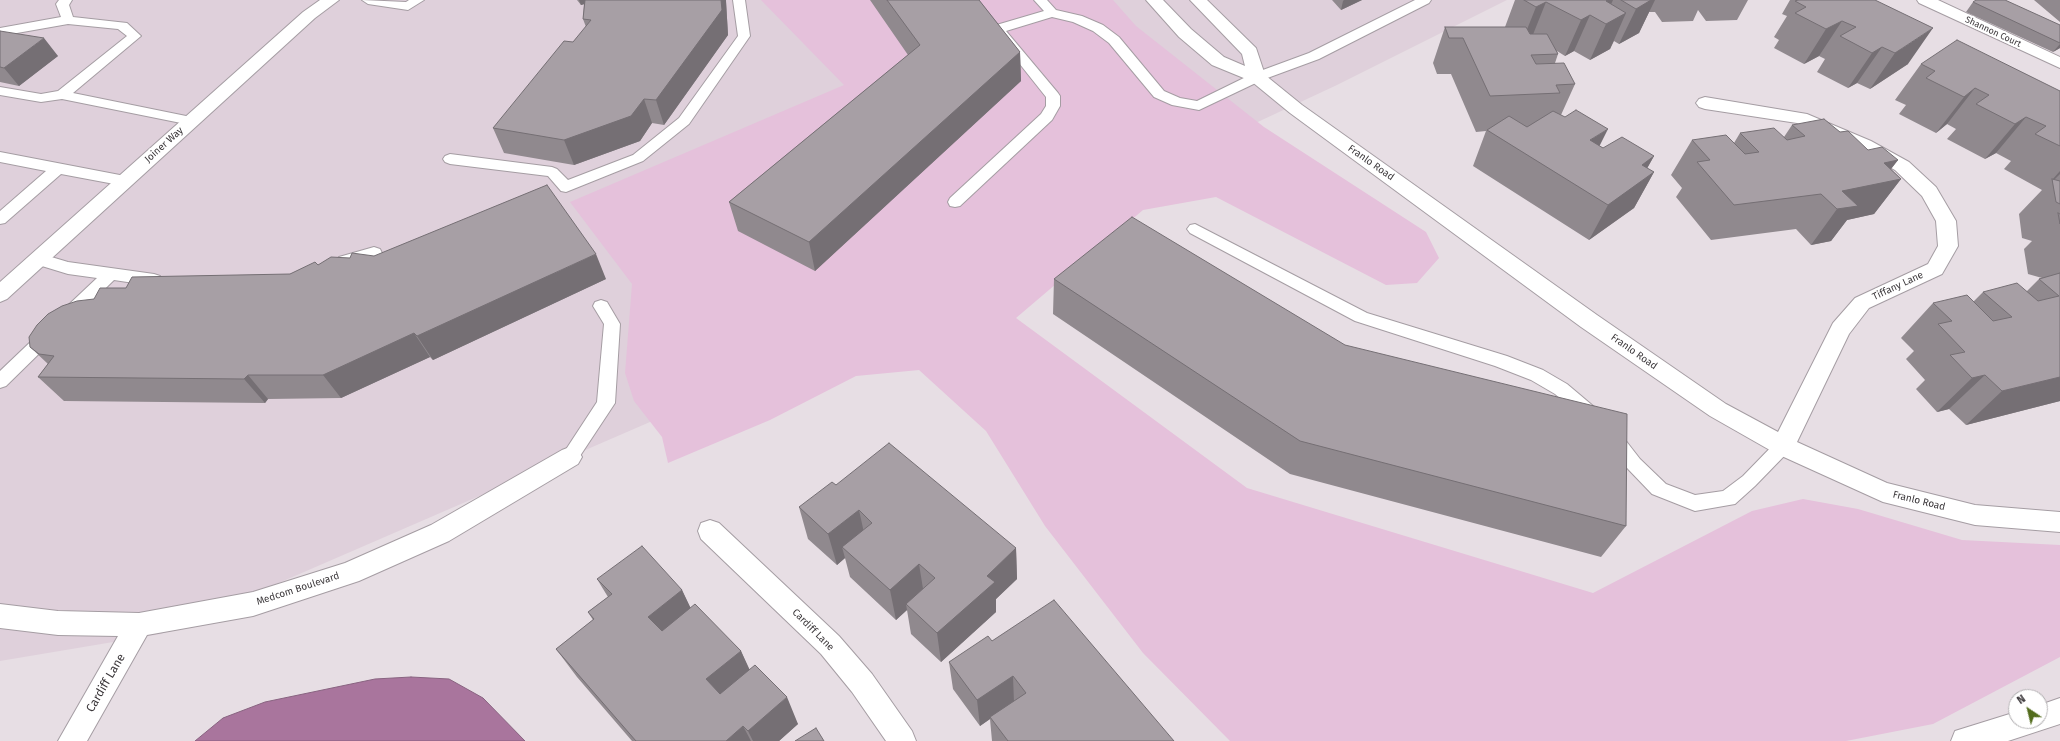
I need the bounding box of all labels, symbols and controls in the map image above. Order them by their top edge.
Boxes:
street label: Shannon Court [1963,14,2023,50]
street label: Joiner Way [142,125,186,165]
street label: Franlo Road [1346,143,1396,183]
street label: Tiffany Lane [1871,269,1925,303]
street label: Franlo Road [1609,332,1659,372]
street label: Franlo Road [1891,489,1947,513]
street label: Medcom Boulevard [255,570,341,608]
street label: Cardiff Lane [790,607,836,653]
street label: Cardiff Lane [83,651,129,715]
north arrow [2008,689,2048,729]
text: N [2015,692,2028,707]

